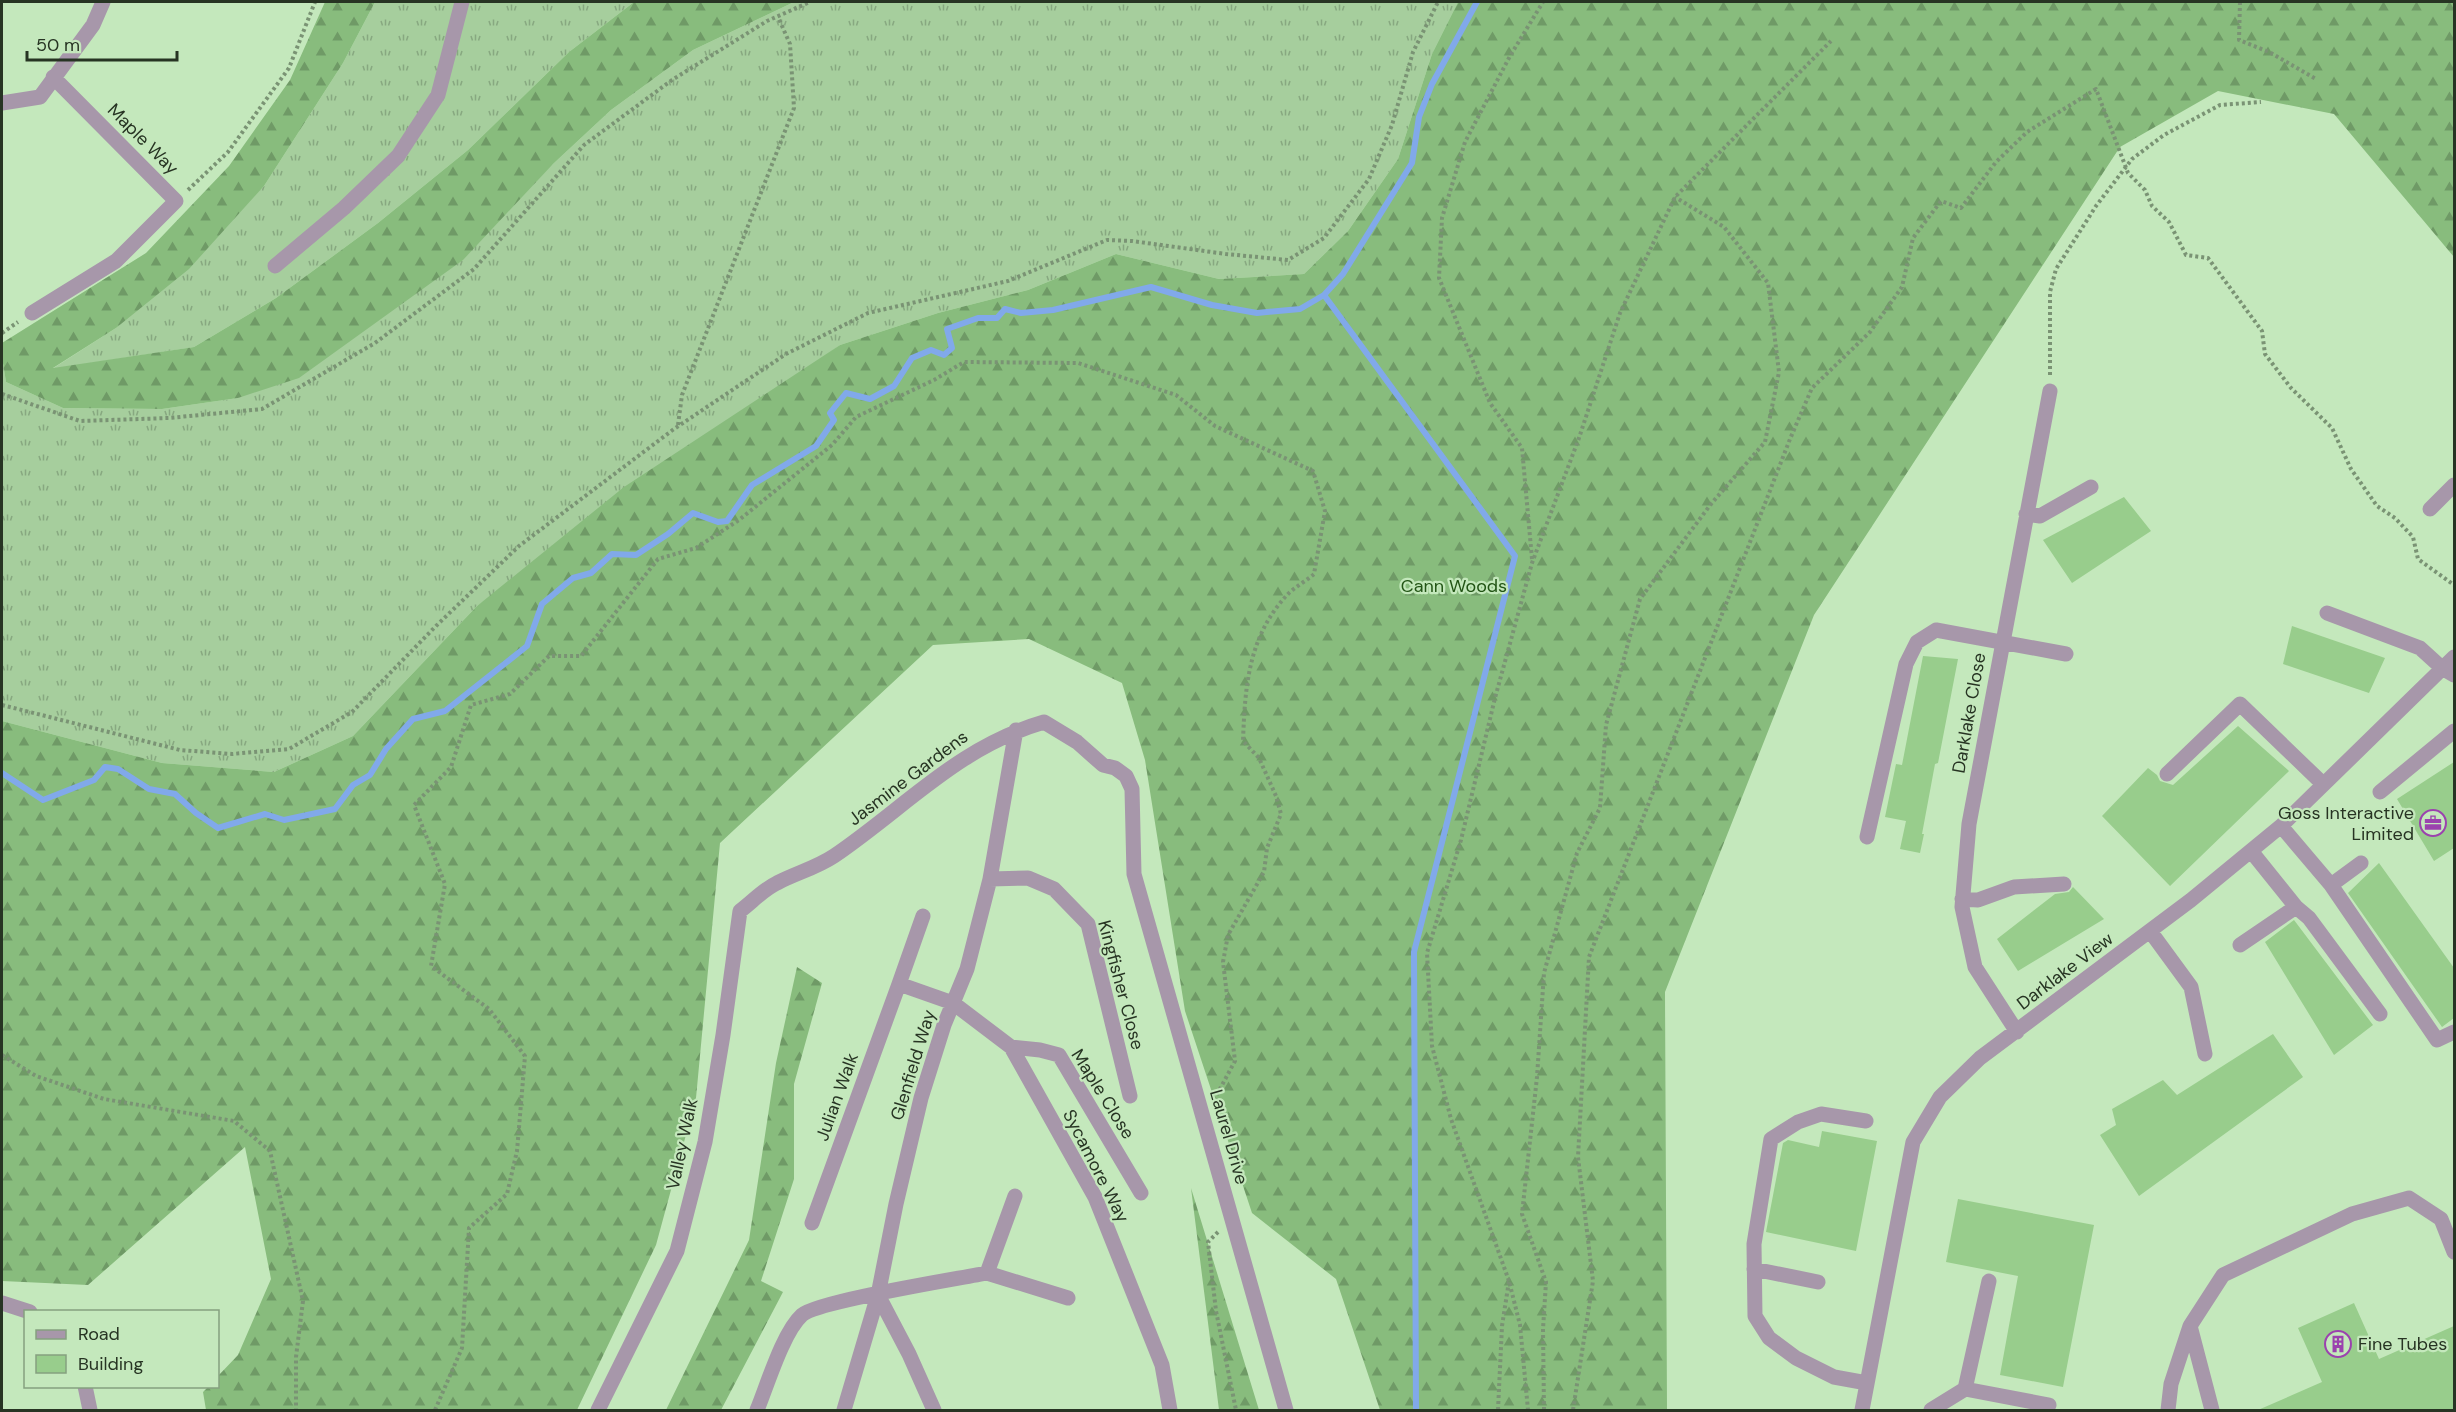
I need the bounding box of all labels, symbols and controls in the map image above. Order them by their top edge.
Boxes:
scale bar [27,24,177,62]
text: 50 m [36,33,80,57]
street label: Maple Way [102,98,184,180]
park label: Cann Woods [1401,574,1507,598]
street label: Darklake Close [1947,651,1991,775]
street label: Jasmine Gardens [843,725,973,831]
place label: Goss Interactive Limited [2278,801,2414,846]
office icon: Goss Interactive Limited [2418,808,2448,838]
street label: Kingfisher Close [1092,918,1150,1052]
street label: Darklake View [2012,927,2118,1015]
street label: Glenfield Way [885,1007,941,1123]
street label: Maple Close [1066,1044,1140,1144]
street label: Julian Walk [810,1050,864,1144]
street label: Laurel Drive [1204,1087,1254,1187]
street label: Valley Walk [661,1096,703,1192]
street label: Sycamore Way [1057,1105,1135,1227]
legend [24,1310,219,1388]
text: Road [78,1322,120,1346]
building icon: Fine Tubes [2323,1329,2353,1359]
place label: Fine Tubes [2358,1332,2447,1356]
text: Building [78,1352,143,1376]

